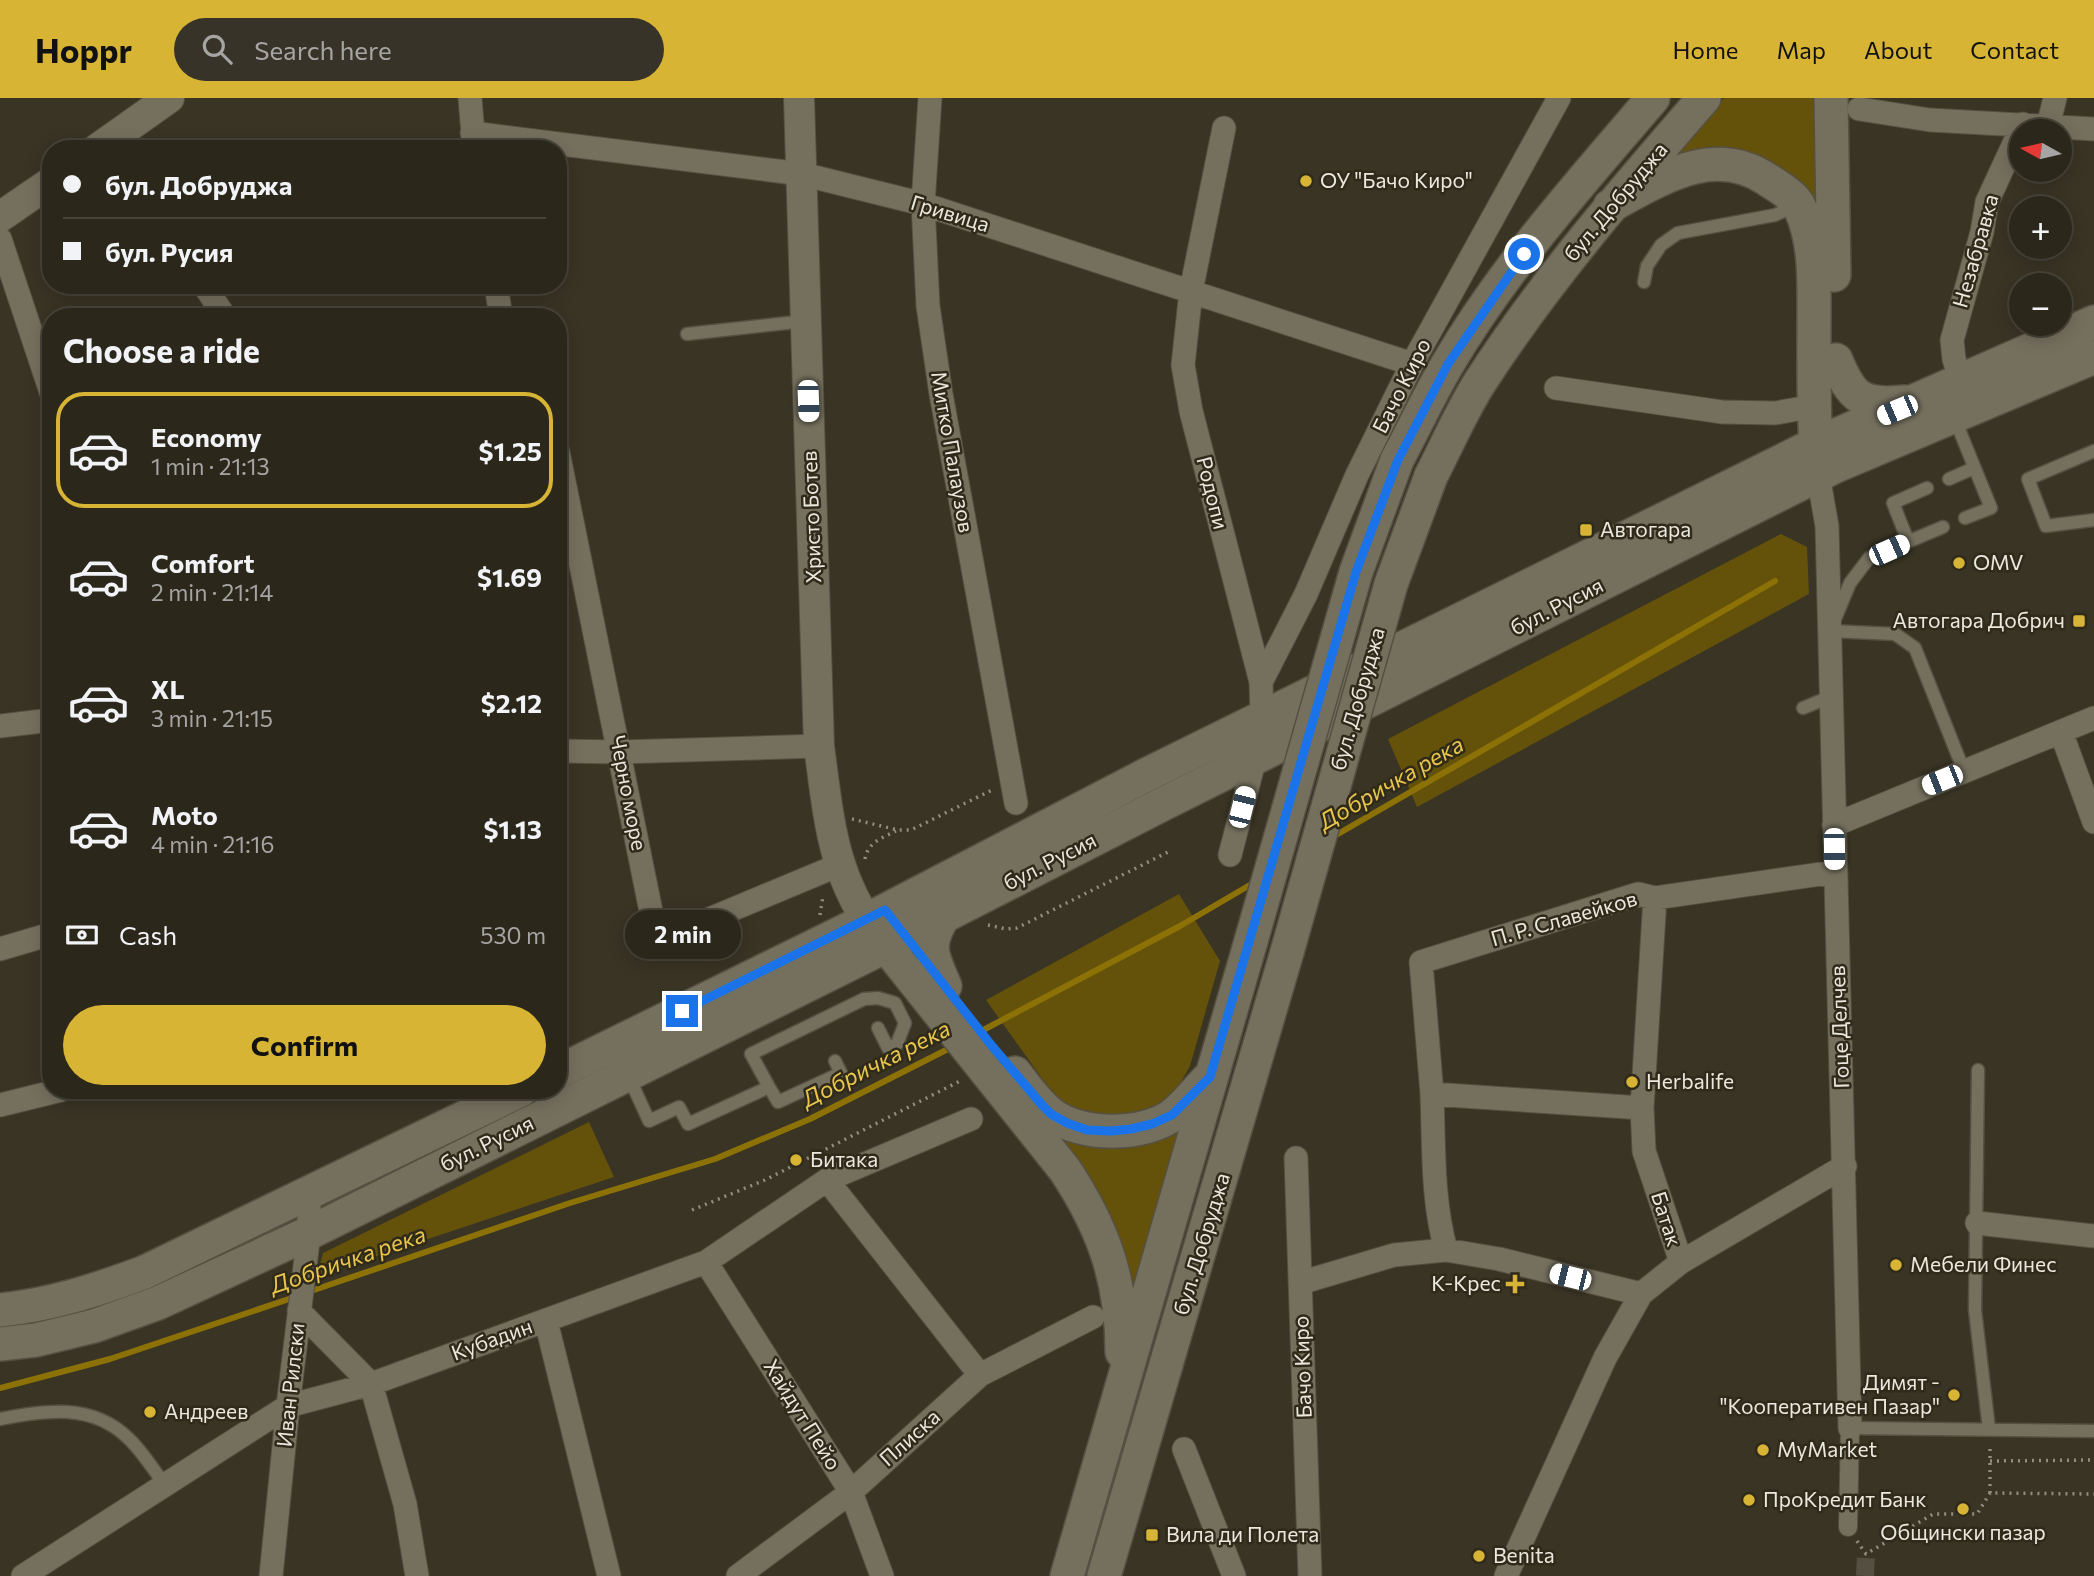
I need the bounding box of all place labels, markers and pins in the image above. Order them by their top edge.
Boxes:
place label: ОУ "Бачо Киро" [1320,167,1473,192]
marker: ОУ "Бачо Киро" [1298,173,1314,189]
place label: Aвтогара [1600,516,1691,541]
marker: Aвтогара [1578,522,1594,538]
place label: OMV [1973,549,2023,574]
marker: OMV [1951,555,1967,571]
place label: Автогара Добрич [1893,607,2065,632]
marker: Автогара Добрич [2071,613,2087,629]
place label: Herbalife [1646,1068,1734,1093]
marker: Herbalife [1624,1074,1640,1090]
place label: Битака [810,1146,878,1171]
marker: Битака [788,1152,804,1168]
place label: Мебели Финес [1910,1251,2057,1276]
marker: Мебели Финес [1888,1257,1904,1273]
place label: К-Крес [1431,1270,1501,1295]
marker: К-Крес [1507,1276,1523,1292]
place label: Димят - "Кооперативен Пазар" [1720,1369,1940,1418]
marker: Димят - "Кооперативен Пазар" [1946,1387,1962,1403]
place label: Андреев [164,1398,248,1423]
marker: Андреев [142,1404,158,1420]
place label: MyMarket [1777,1436,1877,1461]
marker: MyMarket [1755,1442,1771,1458]
place label: ПроКредит Банк [1763,1486,1926,1511]
marker: ПроКредит Банк [1741,1492,1757,1508]
marker: Общински пазар [1955,1501,1971,1517]
place label: Общински пазар [1880,1519,2046,1544]
place label: Вила ди Полета [1166,1521,1319,1546]
marker: Вила ди Полета [1144,1527,1160,1543]
place label: Benita [1493,1542,1555,1567]
marker: Benita [1471,1548,1487,1564]

